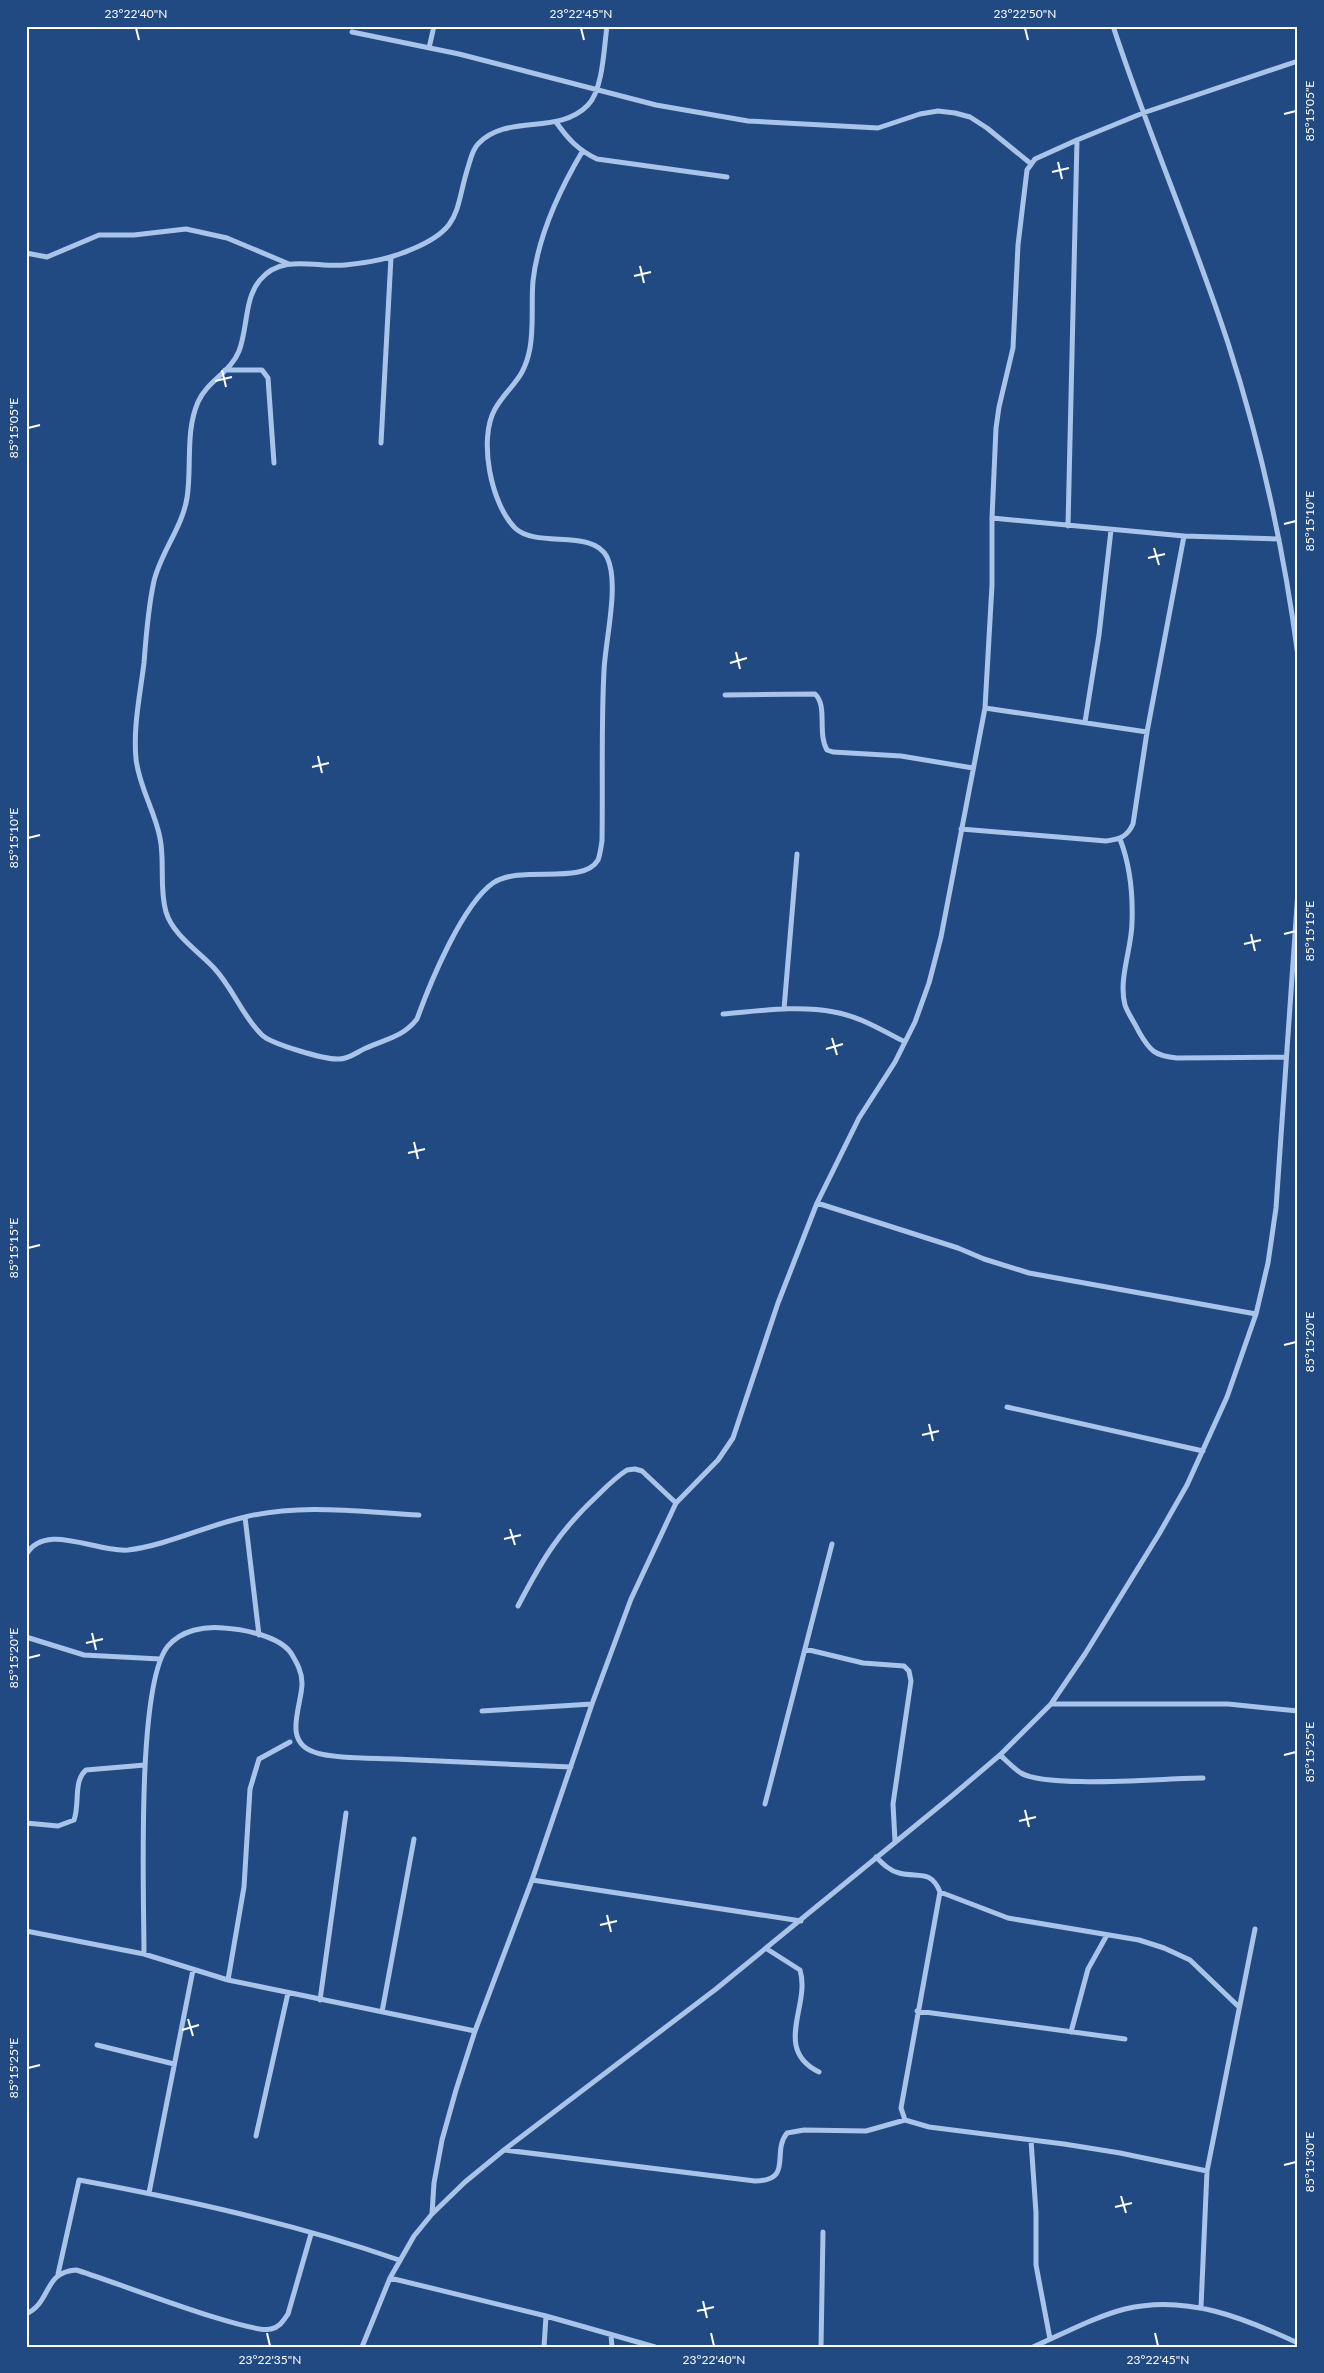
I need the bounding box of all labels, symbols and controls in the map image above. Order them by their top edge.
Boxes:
text: 23°22'40"N [105,6,167,21]
text: 23°22'45"N [550,6,612,21]
text: 23°22'50"N [994,6,1056,21]
text: 85°15'05"E [1302,81,1317,141]
text: 85°15'05"E [6,398,21,458]
text: 85°15'10"E [1302,491,1317,551]
text: 85°15'10"E [6,808,21,868]
text: 85°15'15"E [1302,901,1317,961]
text: 85°15'15"E [6,1218,21,1278]
text: 85°15'20"E [1302,1312,1317,1372]
text: 85°15'20"E [6,1628,21,1688]
text: 85°15'25"E [1302,1722,1317,1782]
text: 85°15'25"E [6,2038,21,2098]
text: 85°15'30"E [1302,2132,1317,2192]
text: 23°22'35"N [239,2352,301,2367]
text: 23°22'40"N [683,2352,745,2367]
text: 23°22'45"N [1127,2352,1189,2367]

